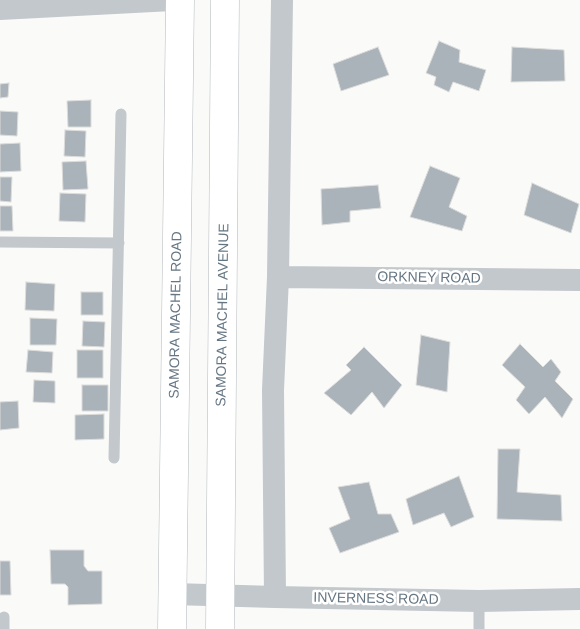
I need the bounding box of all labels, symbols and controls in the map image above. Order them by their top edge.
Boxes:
street label: SAMORA MACHEL AVENUE [213,223,233,407]
street label: SAMORA MACHEL ROAD [166,231,186,399]
street label: ORKNEY ROAD [377,269,481,287]
street label: INVERNESS ROAD [313,590,439,608]

